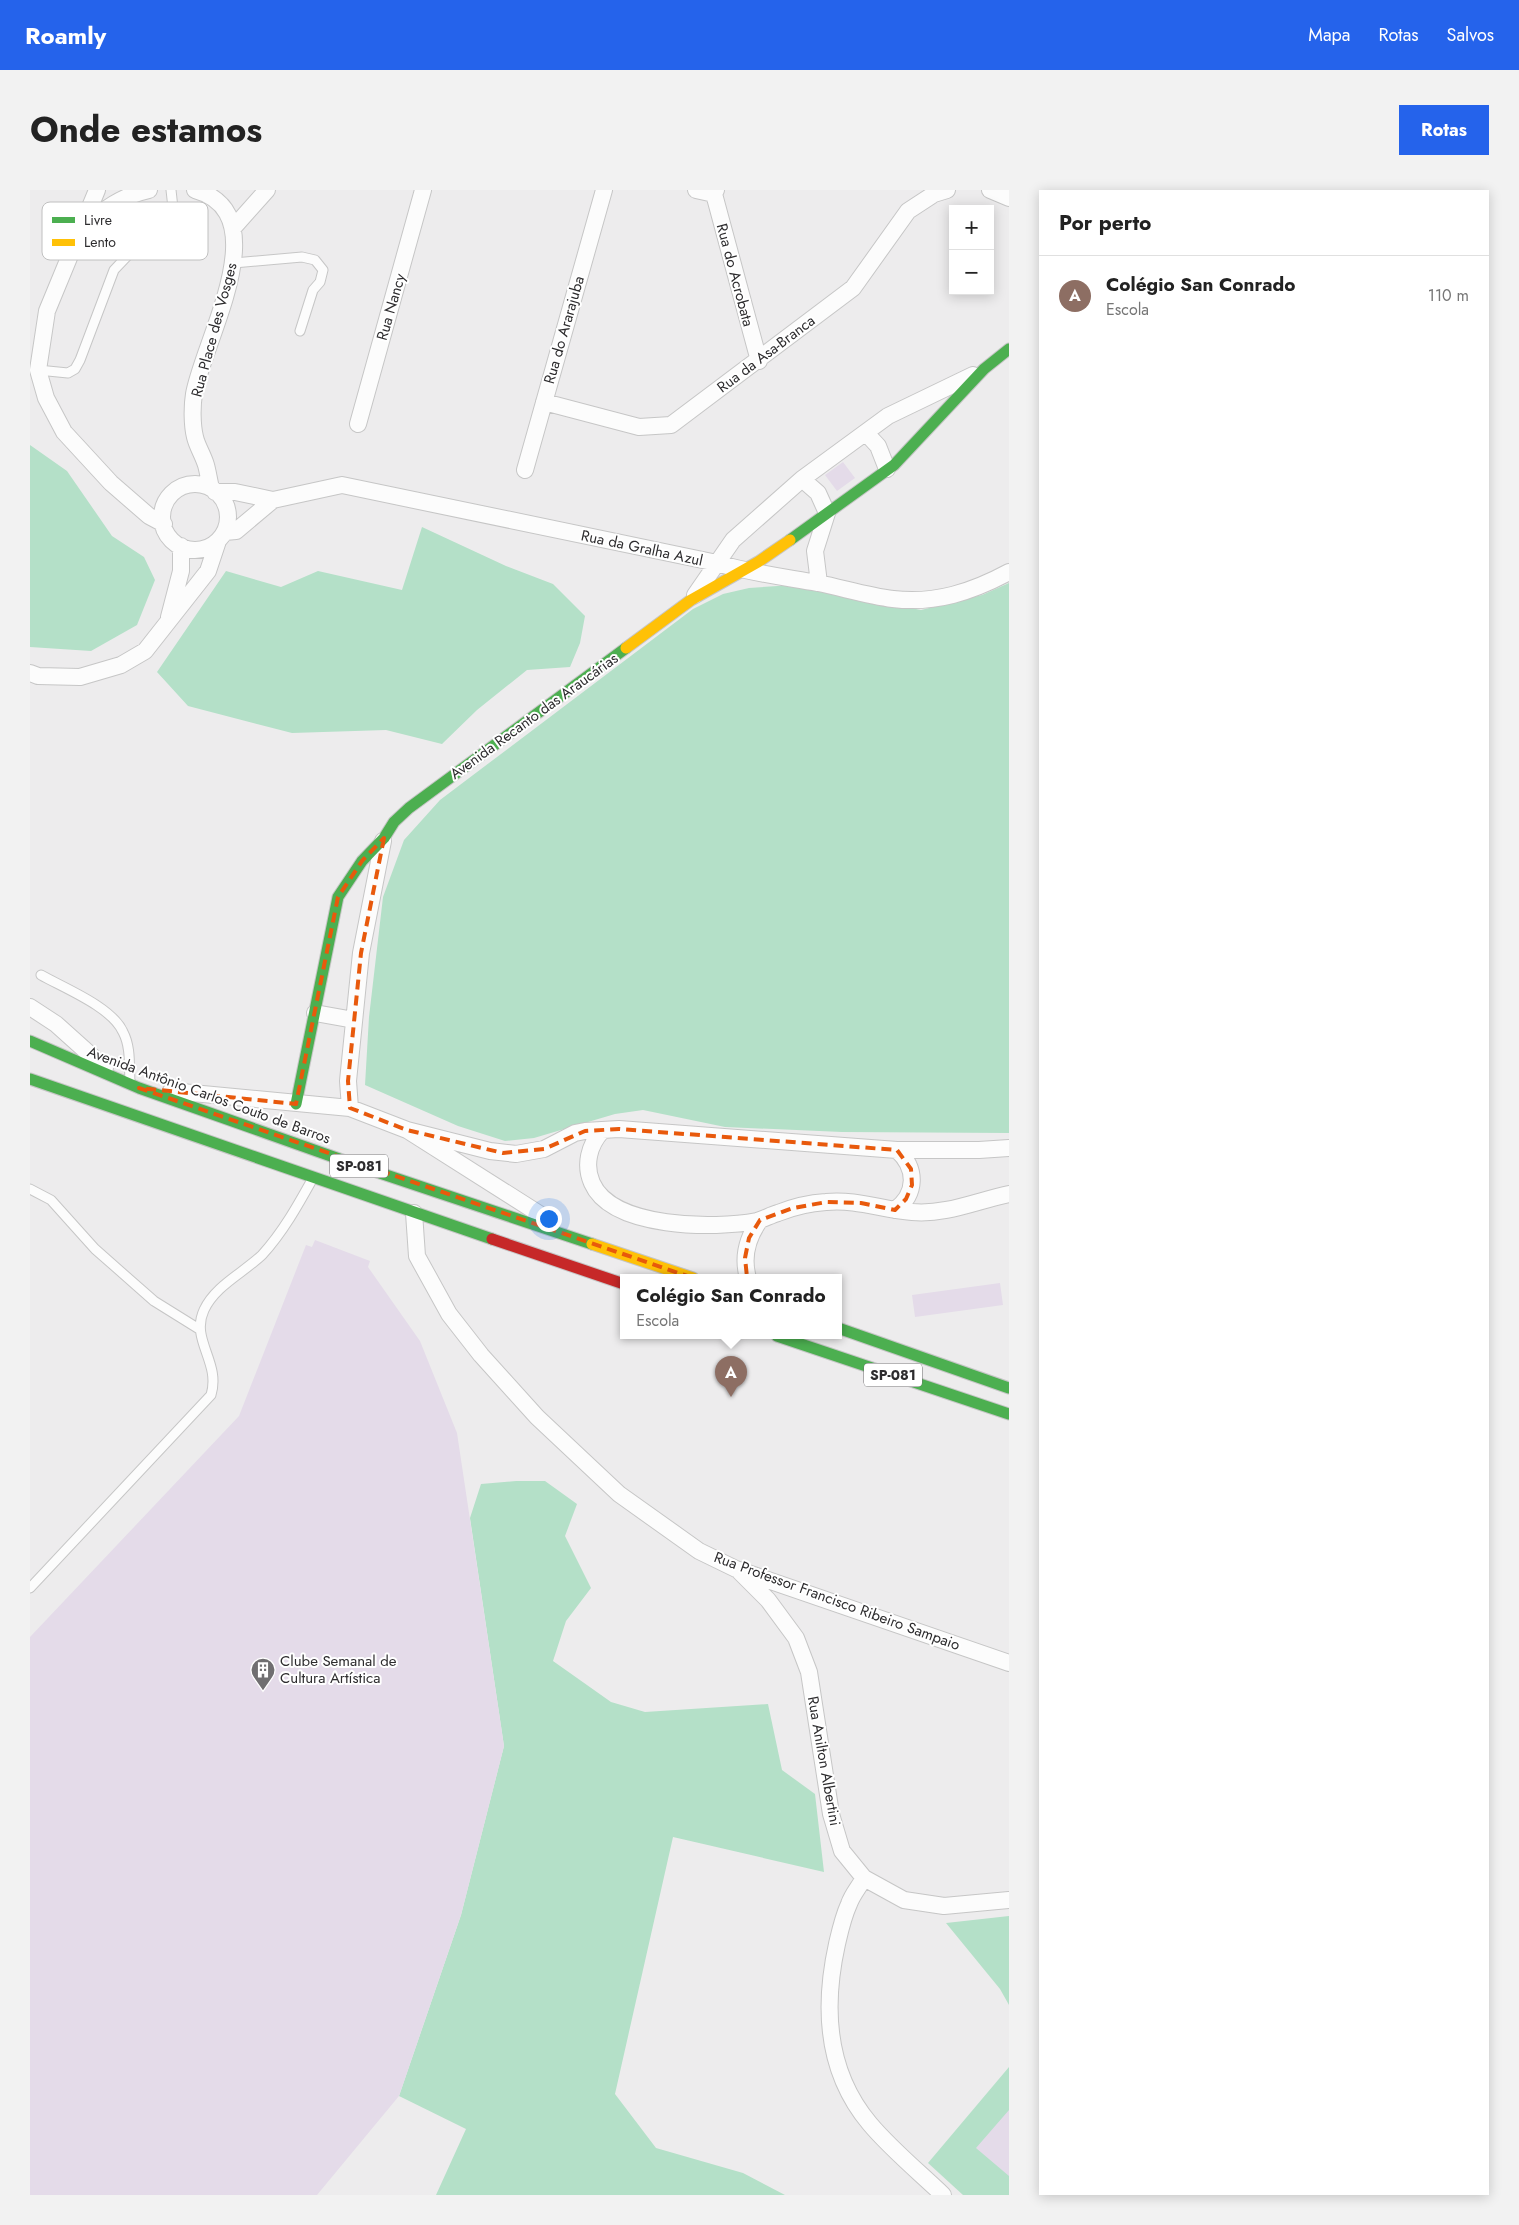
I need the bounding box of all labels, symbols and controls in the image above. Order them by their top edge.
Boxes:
text: Roamly [25,18,106,53]
text: Mapa [1308,22,1350,48]
text: Rotas [1378,22,1419,48]
text: Salvos [1447,22,1494,48]
text: Onde estamos [30,105,262,155]
button: Rotas [1399,105,1489,155]
legend [42,202,208,260]
map controls [949,205,994,295]
button: + [949,205,994,250]
text: Por perto [1059,208,1151,238]
text: Livre [84,210,112,230]
street label: Rua do Acrobata [711,221,759,329]
text: Lento [84,232,116,252]
button: − [949,250,994,295]
street label: Rua Place des Vosges [185,260,243,400]
street label: Rua Nancy [371,271,411,343]
text: Colégio San Conrado [1106,271,1295,298]
street label: Rua do Ararajuba [538,273,590,387]
text: A [1069,284,1081,307]
text: 110 m [1428,284,1469,307]
text: Escola [1106,298,1149,321]
street label: Rua da Asa-Branca [712,310,820,398]
street label: Rua da Gralha Azul [579,524,705,572]
street label: Avenida Recanto das Araucárias [445,647,623,785]
street label: Avenida Antônio Carlos Couto de Barros [84,1041,334,1149]
road number: SP-081 [330,1154,388,1178]
your location [536,1206,562,1232]
popup [620,1274,842,1339]
text: Colégio San Conrado [636,1282,826,1309]
text: Escola [636,1309,679,1332]
pin: A [715,1356,747,1397]
road number: SP-081 [864,1364,922,1386]
street label: Rua Professor Francisco Ribeiro Sampaio [711,1546,963,1656]
place label: Clube Semanal de Cultura Artística [280,1650,397,1689]
building icon: Clube Semanal de Cultura Artística [250,1657,276,1691]
street label: Rua Anilton Albertini [802,1694,846,1828]

